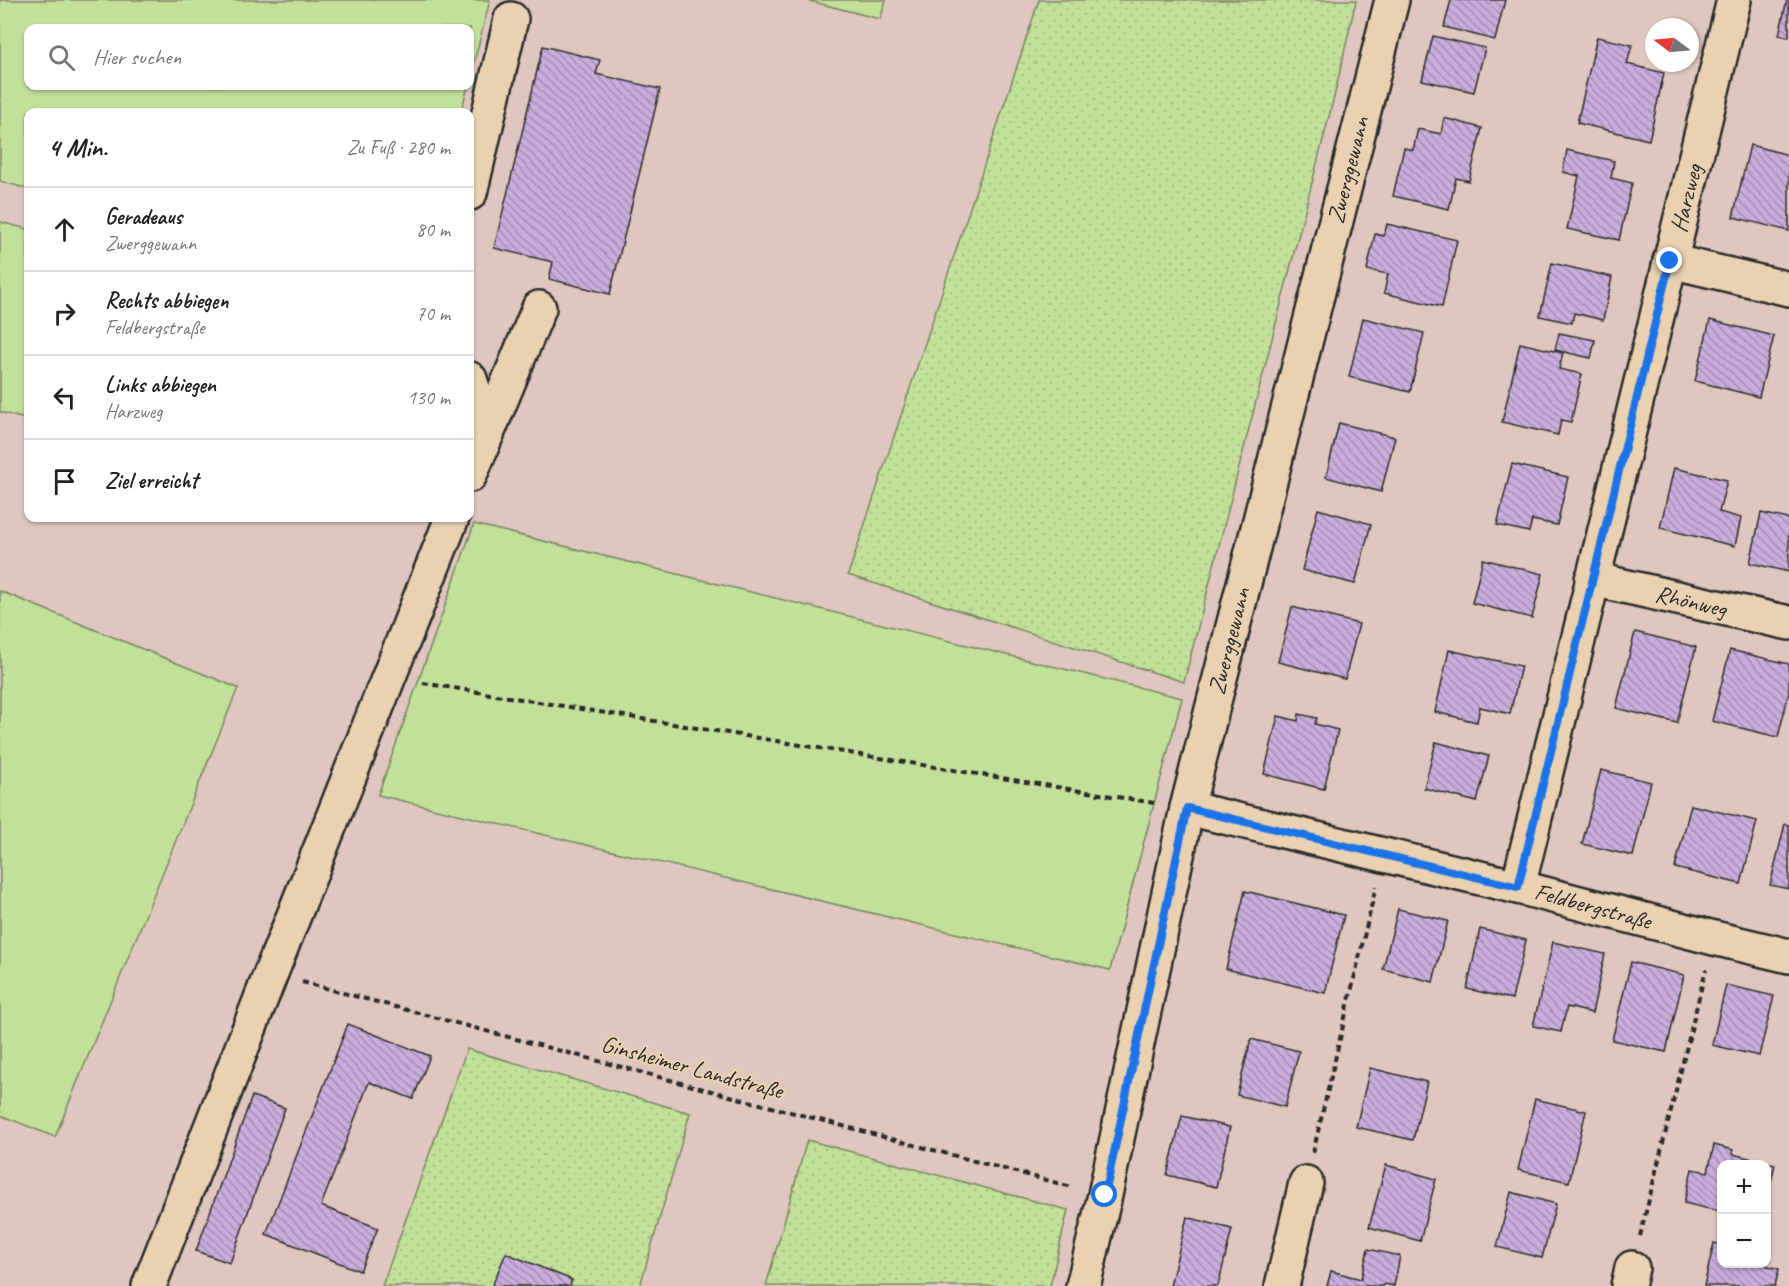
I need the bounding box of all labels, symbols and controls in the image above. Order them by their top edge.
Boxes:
north arrow [1645,18,1699,72]
search box [24,24,474,90]
icon: search [45,41,78,74]
text: Hier suchen [93,43,181,71]
street label: Zwerggewann [1320,112,1376,227]
text: 4 Min. [48,131,107,164]
text: Zu Fuß · 280 m [347,135,450,160]
street label: Harzweg [1663,159,1709,235]
text: Geradeaus [105,203,182,231]
icon: ahead [48,213,81,246]
text: 80 m [416,217,450,242]
text: Zwerggewann [105,231,196,256]
route end [1656,247,1682,273]
text: Rechts abbiegen [105,287,228,315]
icon: right [48,297,81,330]
text: 70 m [416,301,450,326]
text: Feldbergstraße [105,315,205,340]
text: Links abbiegen [105,371,216,399]
icon: left [48,381,81,414]
text: 130 m [407,385,450,410]
text: Harzweg [105,399,162,424]
icon: arrive [48,465,81,498]
text: Ziel erreicht [105,467,198,495]
street label: Rhönweg [1653,578,1731,624]
street label: Zwerggewann [1201,583,1257,698]
street label: Feldbergstraße [1531,876,1657,937]
street label: Ginsheimer Landstraße [598,1028,788,1106]
map controls [1717,1160,1771,1268]
button: + [1717,1160,1771,1214]
route start [1091,1181,1117,1207]
button: − [1717,1214,1771,1268]

